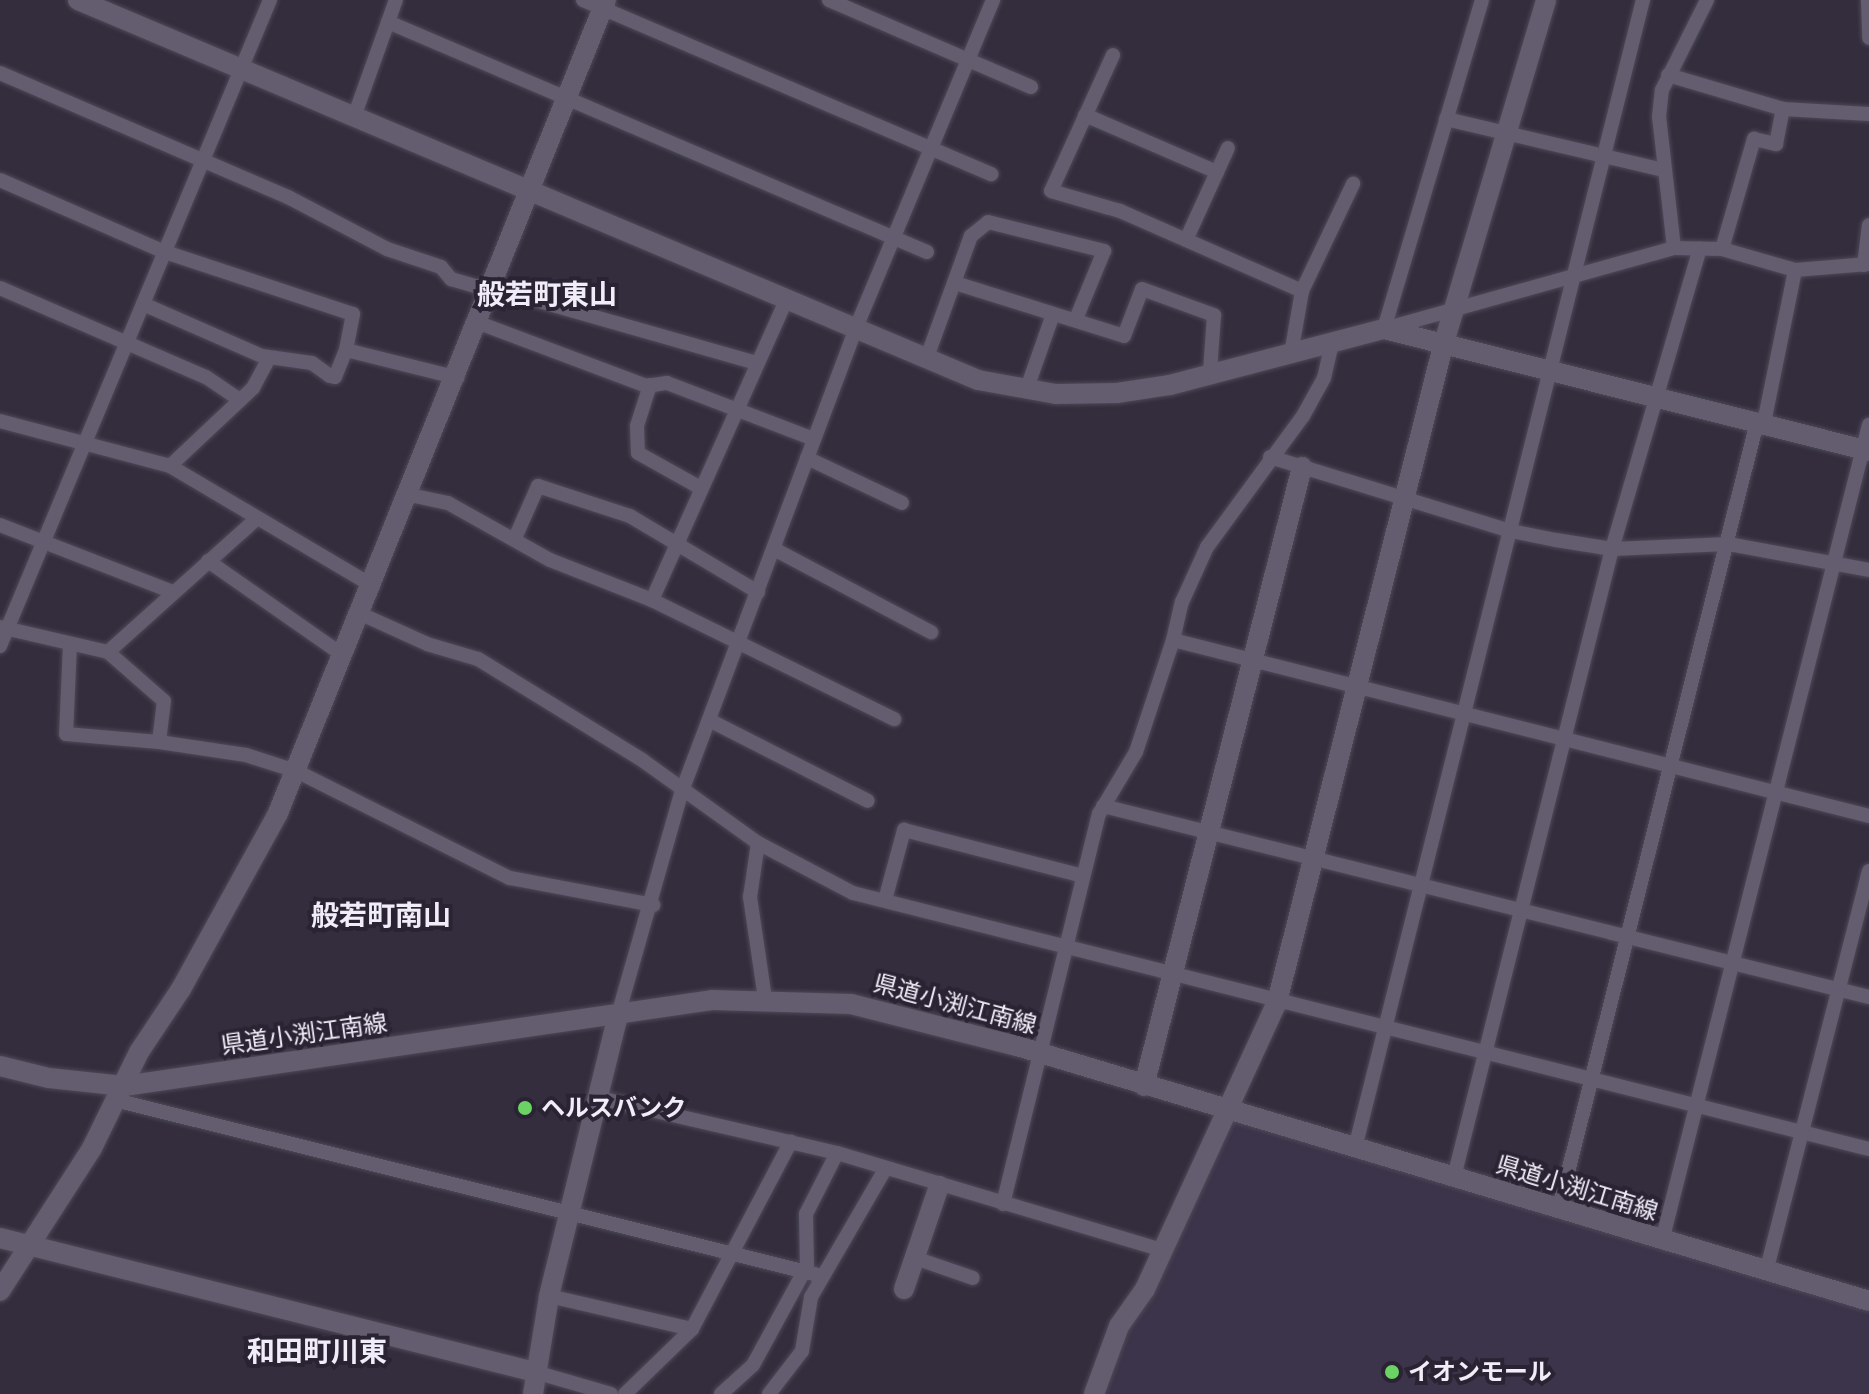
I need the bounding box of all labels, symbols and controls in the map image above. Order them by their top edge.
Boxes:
district label: 般若町東山 [477,278,617,312]
district label: 般若町南山 [311,899,451,933]
street label: 県道小渕江南線 [870,968,1040,1040]
street label: 県道小渕江南線 [219,1008,389,1060]
place label: ヘルスバンク [541,1094,685,1122]
marker: ヘルスバンク [516,1099,534,1117]
street label: 県道小渕江南線 [1492,1150,1662,1226]
district label: 和田町川東 [247,1335,387,1369]
place label: イオンモール [1408,1358,1552,1386]
marker: イオンモール [1383,1363,1401,1381]

